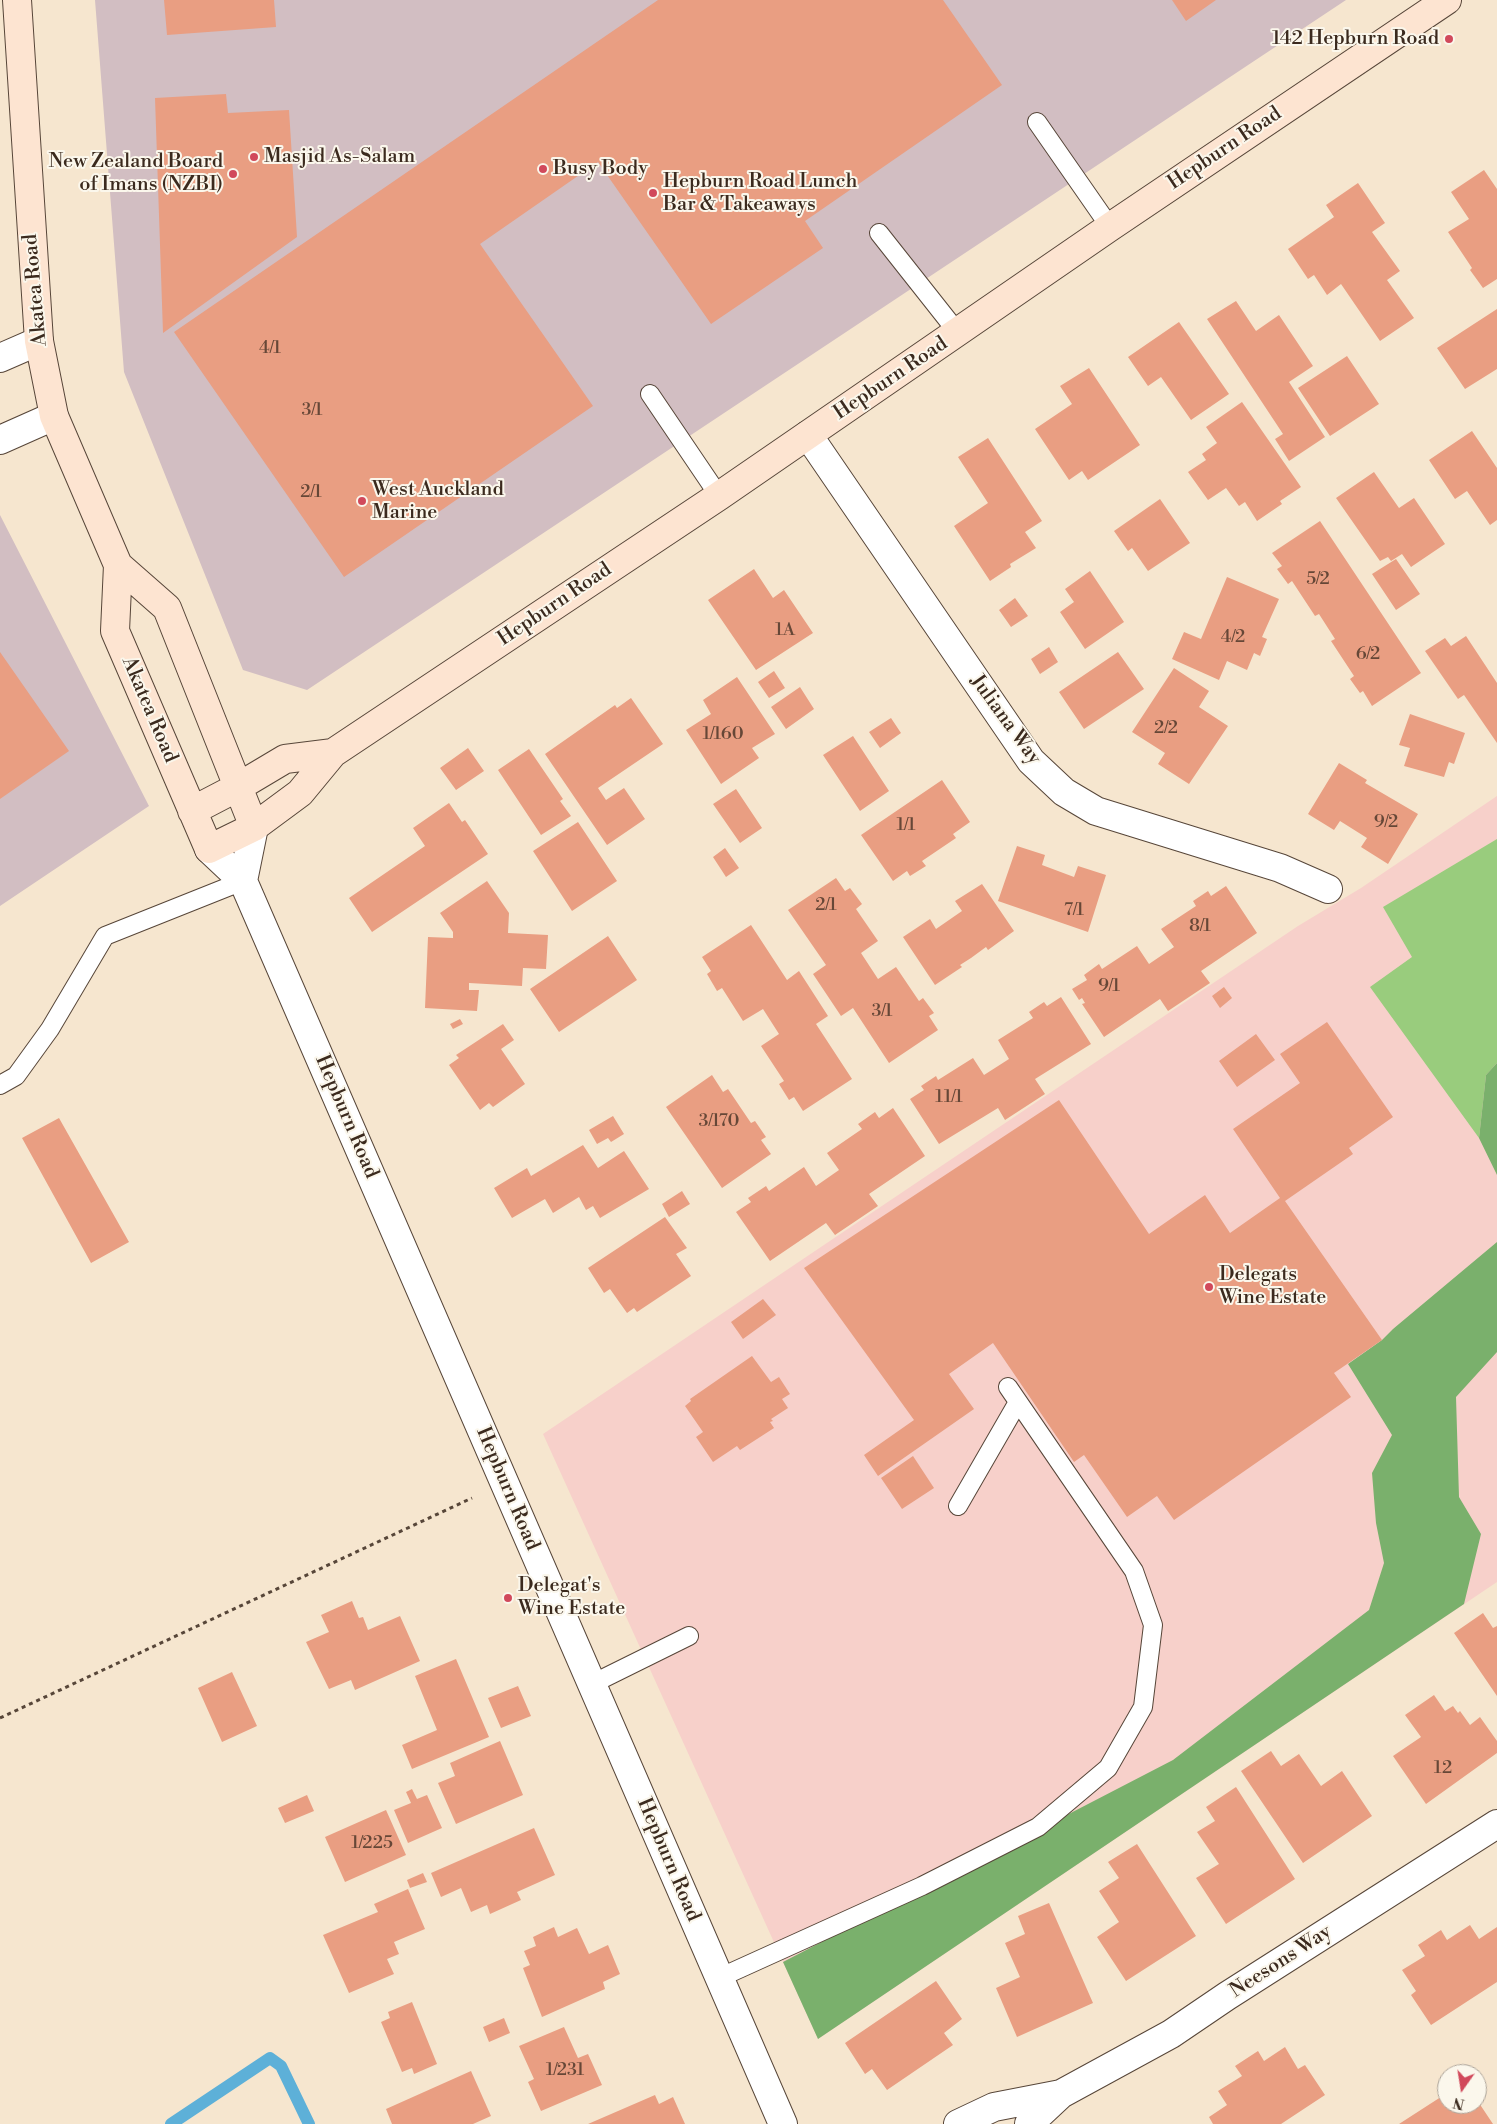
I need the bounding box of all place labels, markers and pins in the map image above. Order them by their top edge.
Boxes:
place label: 142 Hepburn Road [1272,27,1439,51]
marker: 142 Hepburn Road [1443,33,1455,45]
place label: Masjid As-Salam [264,145,415,169]
place label: New Zealand Board of Imans (NZBI) [48,150,223,197]
marker: Masjid As-Salam [248,151,260,163]
place label: Busy Body [553,157,648,181]
marker: Busy Body [537,163,549,175]
marker: New Zealand Board of Imans (NZBI) [227,168,239,180]
place label: Hepburn Road Lunch Bar & Takeaways [663,170,857,217]
marker: Hepburn Road Lunch Bar & Takeaways [647,187,659,199]
place label: West Auckland Marine [372,478,504,525]
marker: West Auckland Marine [356,495,368,507]
place label: Delegats Wine Estate [1219,1263,1326,1310]
marker: Delegats Wine Estate [1203,1281,1215,1293]
place label: Delegat's Wine Estate [518,1574,625,1621]
marker: Delegat's Wine Estate [502,1592,514,1604]

